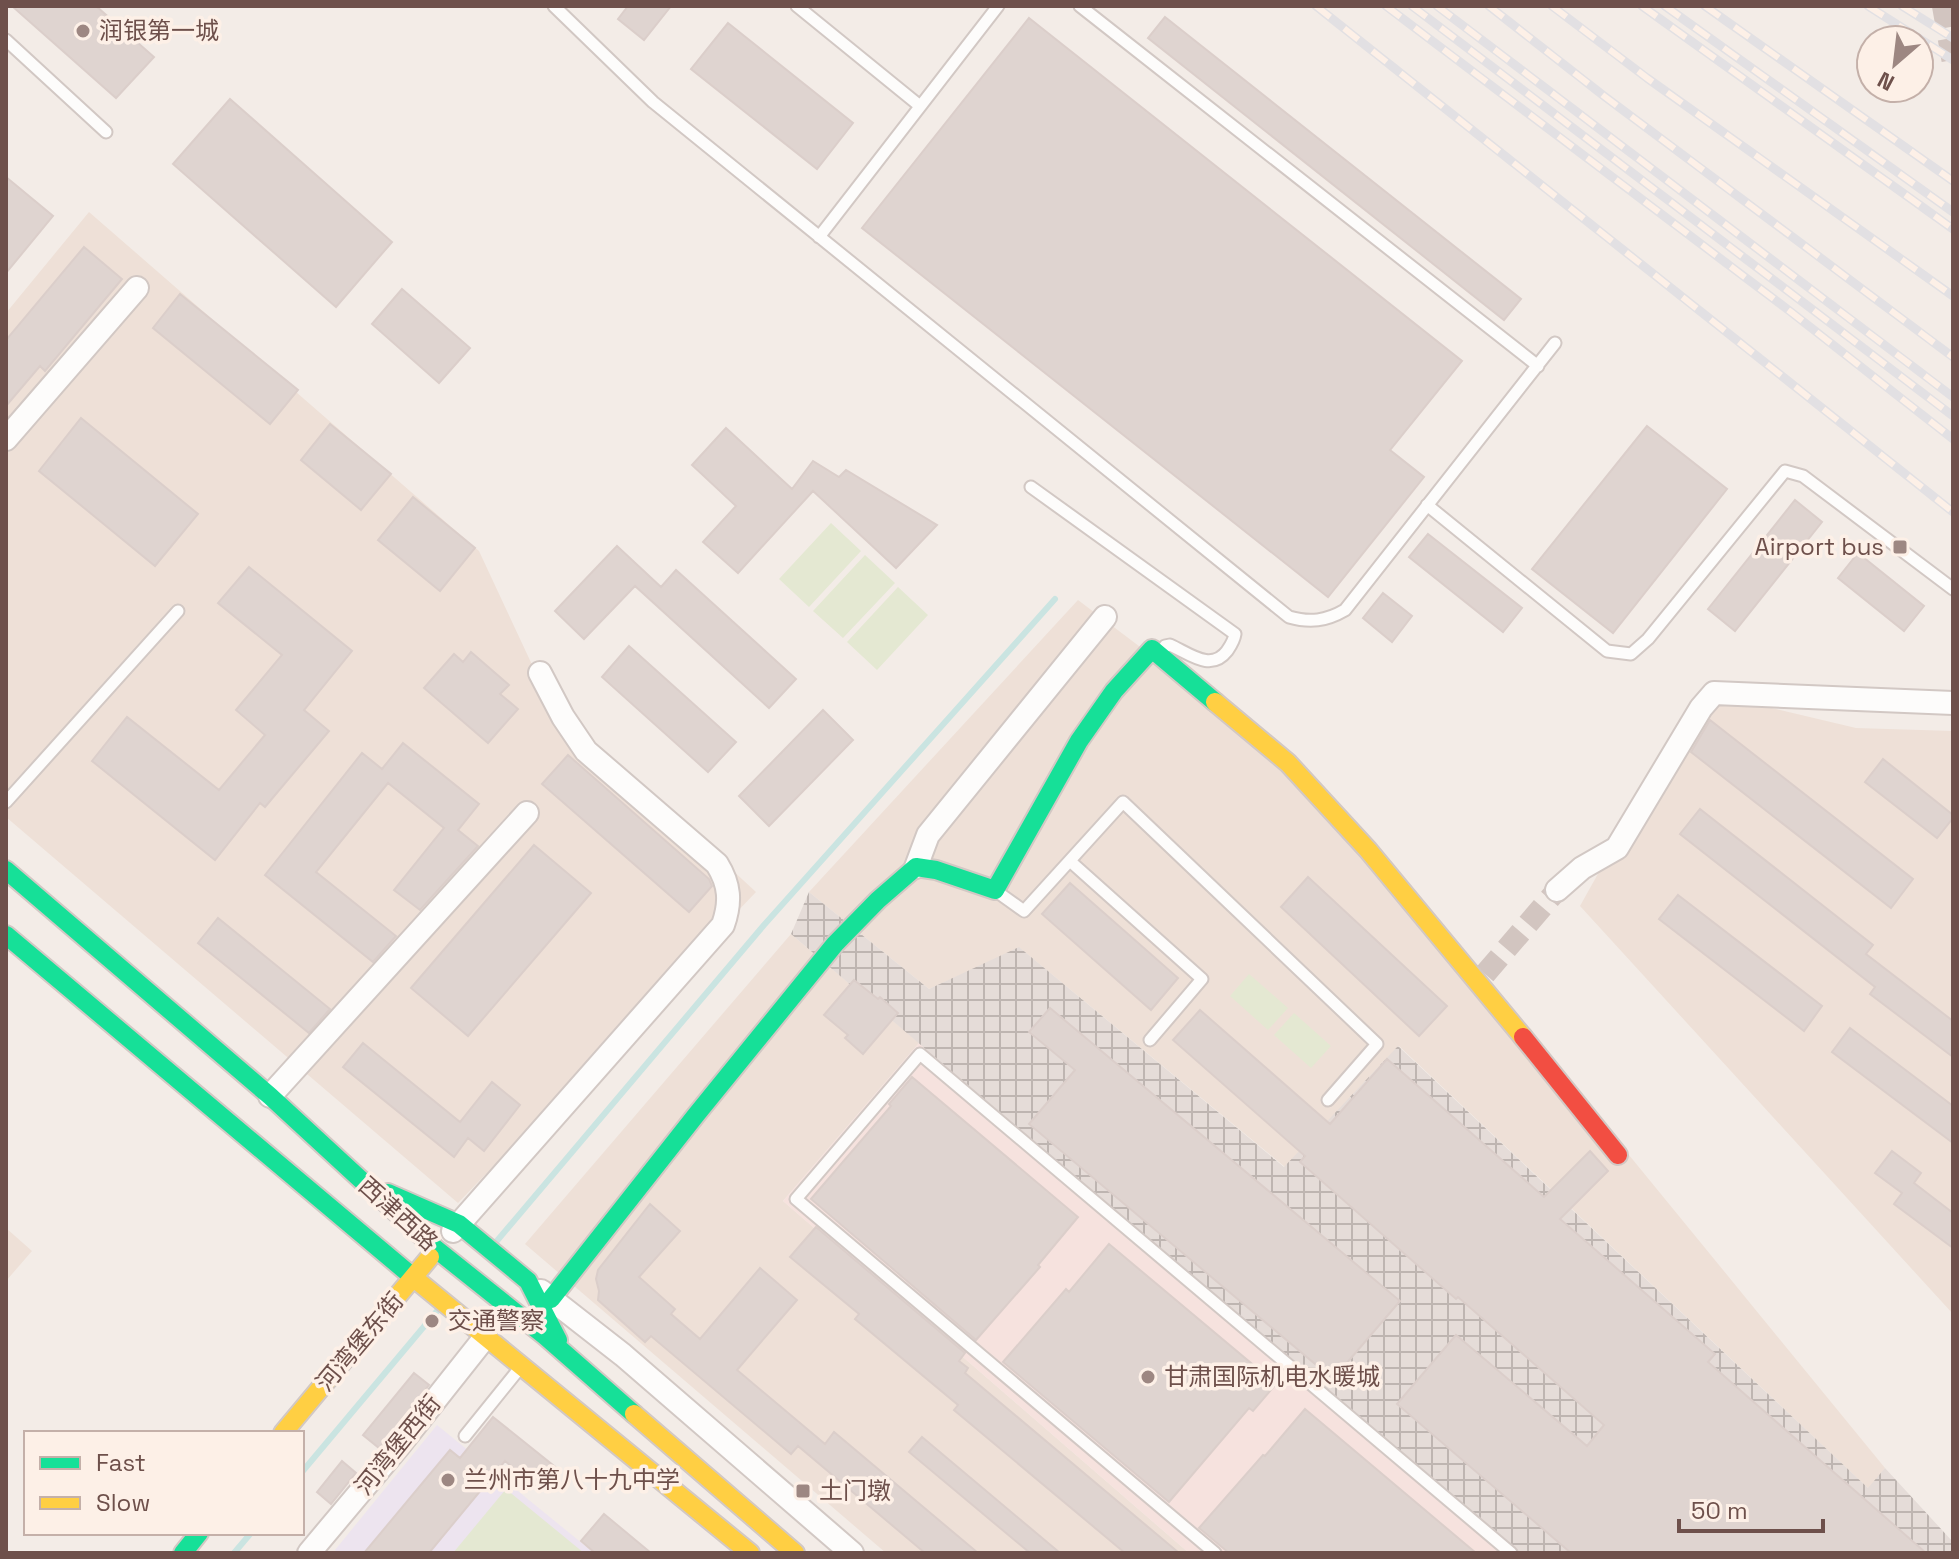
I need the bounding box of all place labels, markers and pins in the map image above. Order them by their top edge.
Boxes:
place label: 润银第一城 [99,15,219,46]
marker: 润银第一城 [74,22,92,40]
place label: Airport bus [1755,531,1884,562]
marker: Airport bus [1891,538,1909,556]
place label: 交通警察 [448,1305,544,1336]
marker: 交通警察 [423,1312,441,1330]
place label: 甘肃国际机电水暖城 [1164,1361,1380,1392]
marker: 甘肃国际机电水暖城 [1139,1368,1157,1386]
place label: 兰州市第八十九中学 [464,1464,680,1495]
marker: 兰州市第八十九中学 [439,1471,457,1489]
place label: 土门墩 [819,1475,891,1506]
marker: 土门墩 [794,1482,812,1500]

